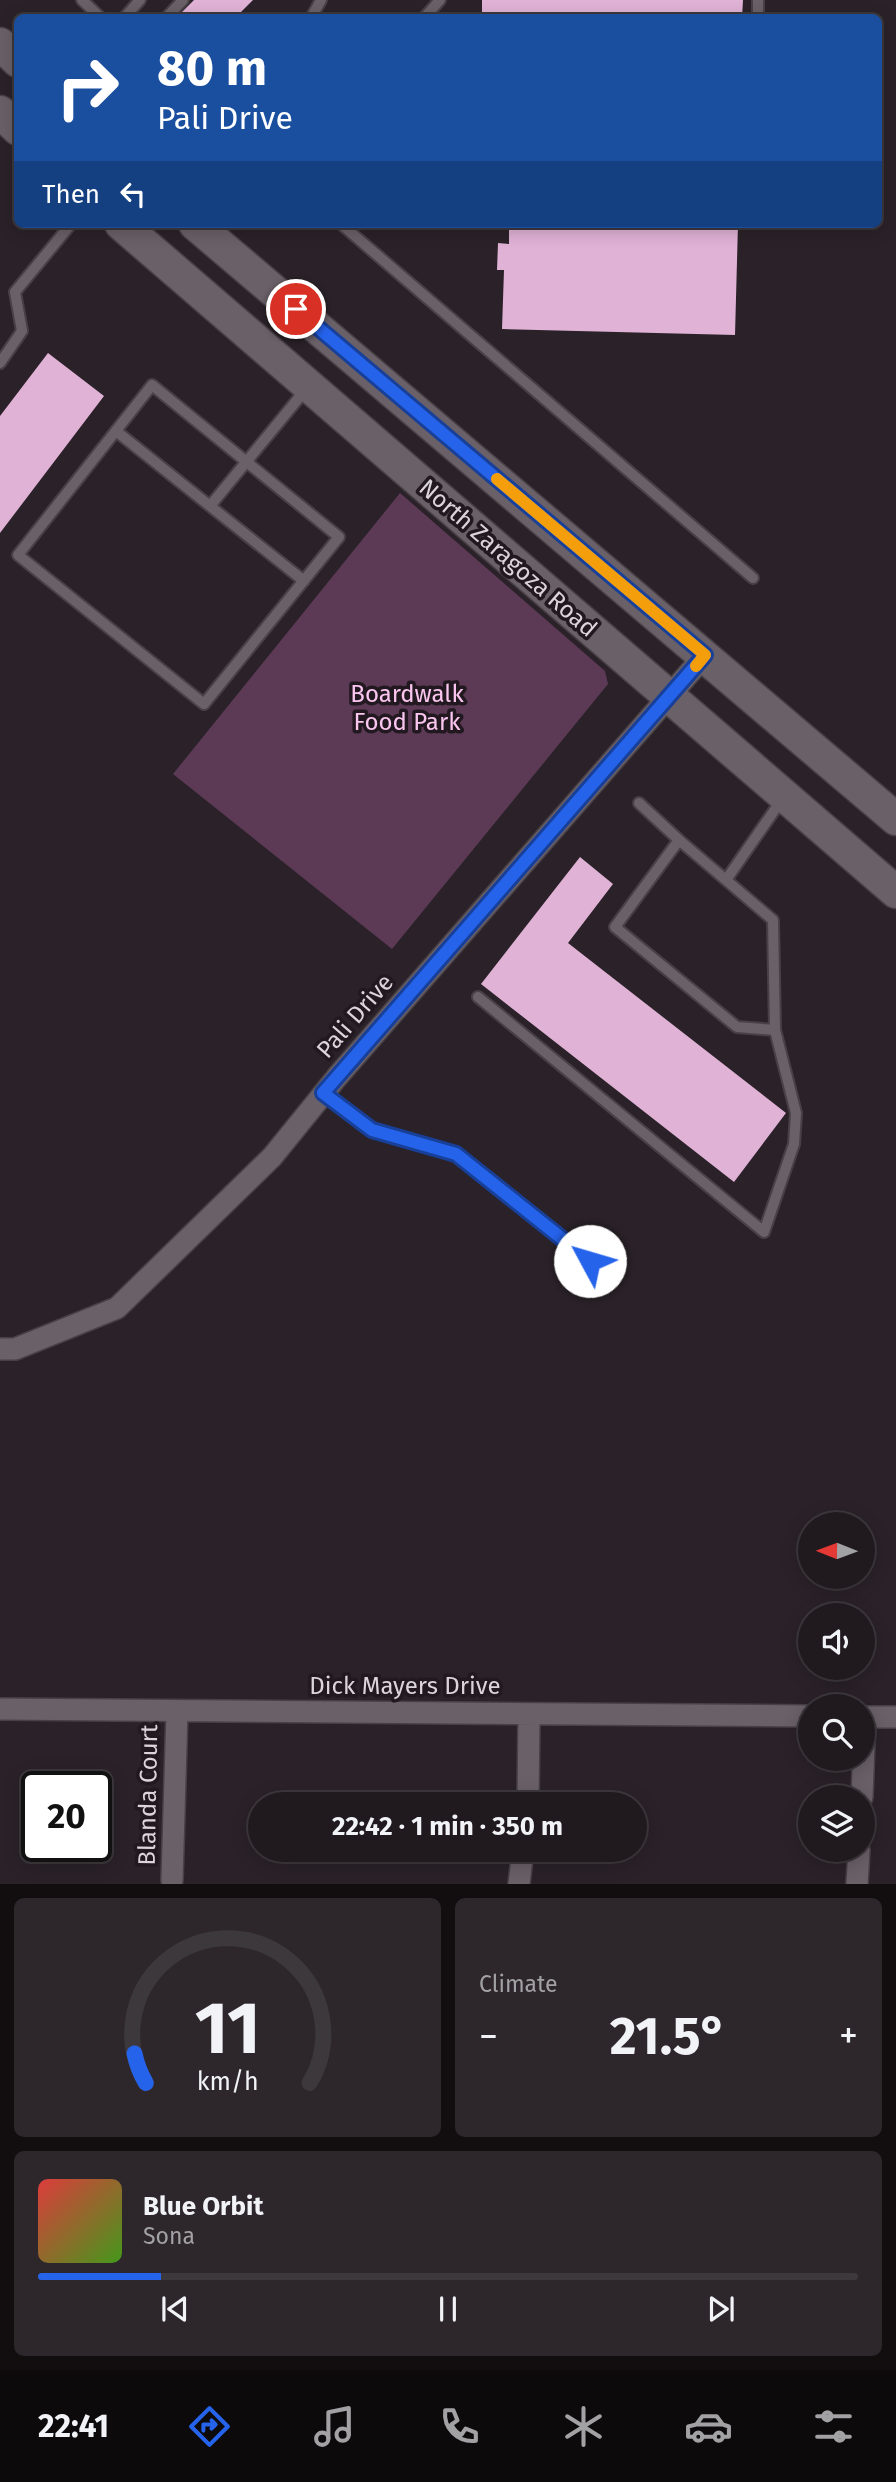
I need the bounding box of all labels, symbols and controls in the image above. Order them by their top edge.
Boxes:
text: 80 m [157,39,267,98]
icon: right [42,42,133,133]
text: Pali Drive [157,99,293,137]
icon: left [114,175,152,213]
text: Then [42,179,100,210]
pin [266,279,326,339]
icon: arrive [277,290,315,328]
street label: North Zaragoza Road [414,473,602,643]
park label: Boardwalk Food Park [350,680,464,736]
street label: Pali Drive [311,968,399,1064]
position arrow [553,1224,627,1298]
north arrow [798,1512,875,1589]
map controls [798,1512,875,1862]
button: sound [798,1603,875,1680]
street label: Dick Mayers Drive [309,1672,501,1700]
button: search [798,1694,875,1771]
street label: Blanda Court [133,1724,163,1866]
speed limit sign: 20 [21,1771,112,1862]
button: layers [798,1785,875,1862]
text: 22:42 · 1 min · 350 m [332,1811,563,1842]
text: Climate [479,1970,558,1998]
text: 11 [194,1986,261,2073]
text: 21.5° [610,2005,727,2068]
text: − [479,2013,498,2059]
text: + [839,2013,858,2059]
text: km/h [197,2067,258,2097]
text: Blue Orbit [143,2191,263,2222]
text: Sona [143,2222,195,2250]
icon: previous [156,2290,194,2328]
icon: pause [429,2290,467,2328]
icon: next [702,2290,740,2328]
icon: directions [185,2402,234,2451]
icon: music [310,2402,359,2451]
icon: phone [435,2402,484,2451]
icon: climate [559,2402,608,2451]
icon: car [684,2402,733,2451]
icon: filters [809,2402,858,2451]
text: 22:41 [38,2407,109,2445]

